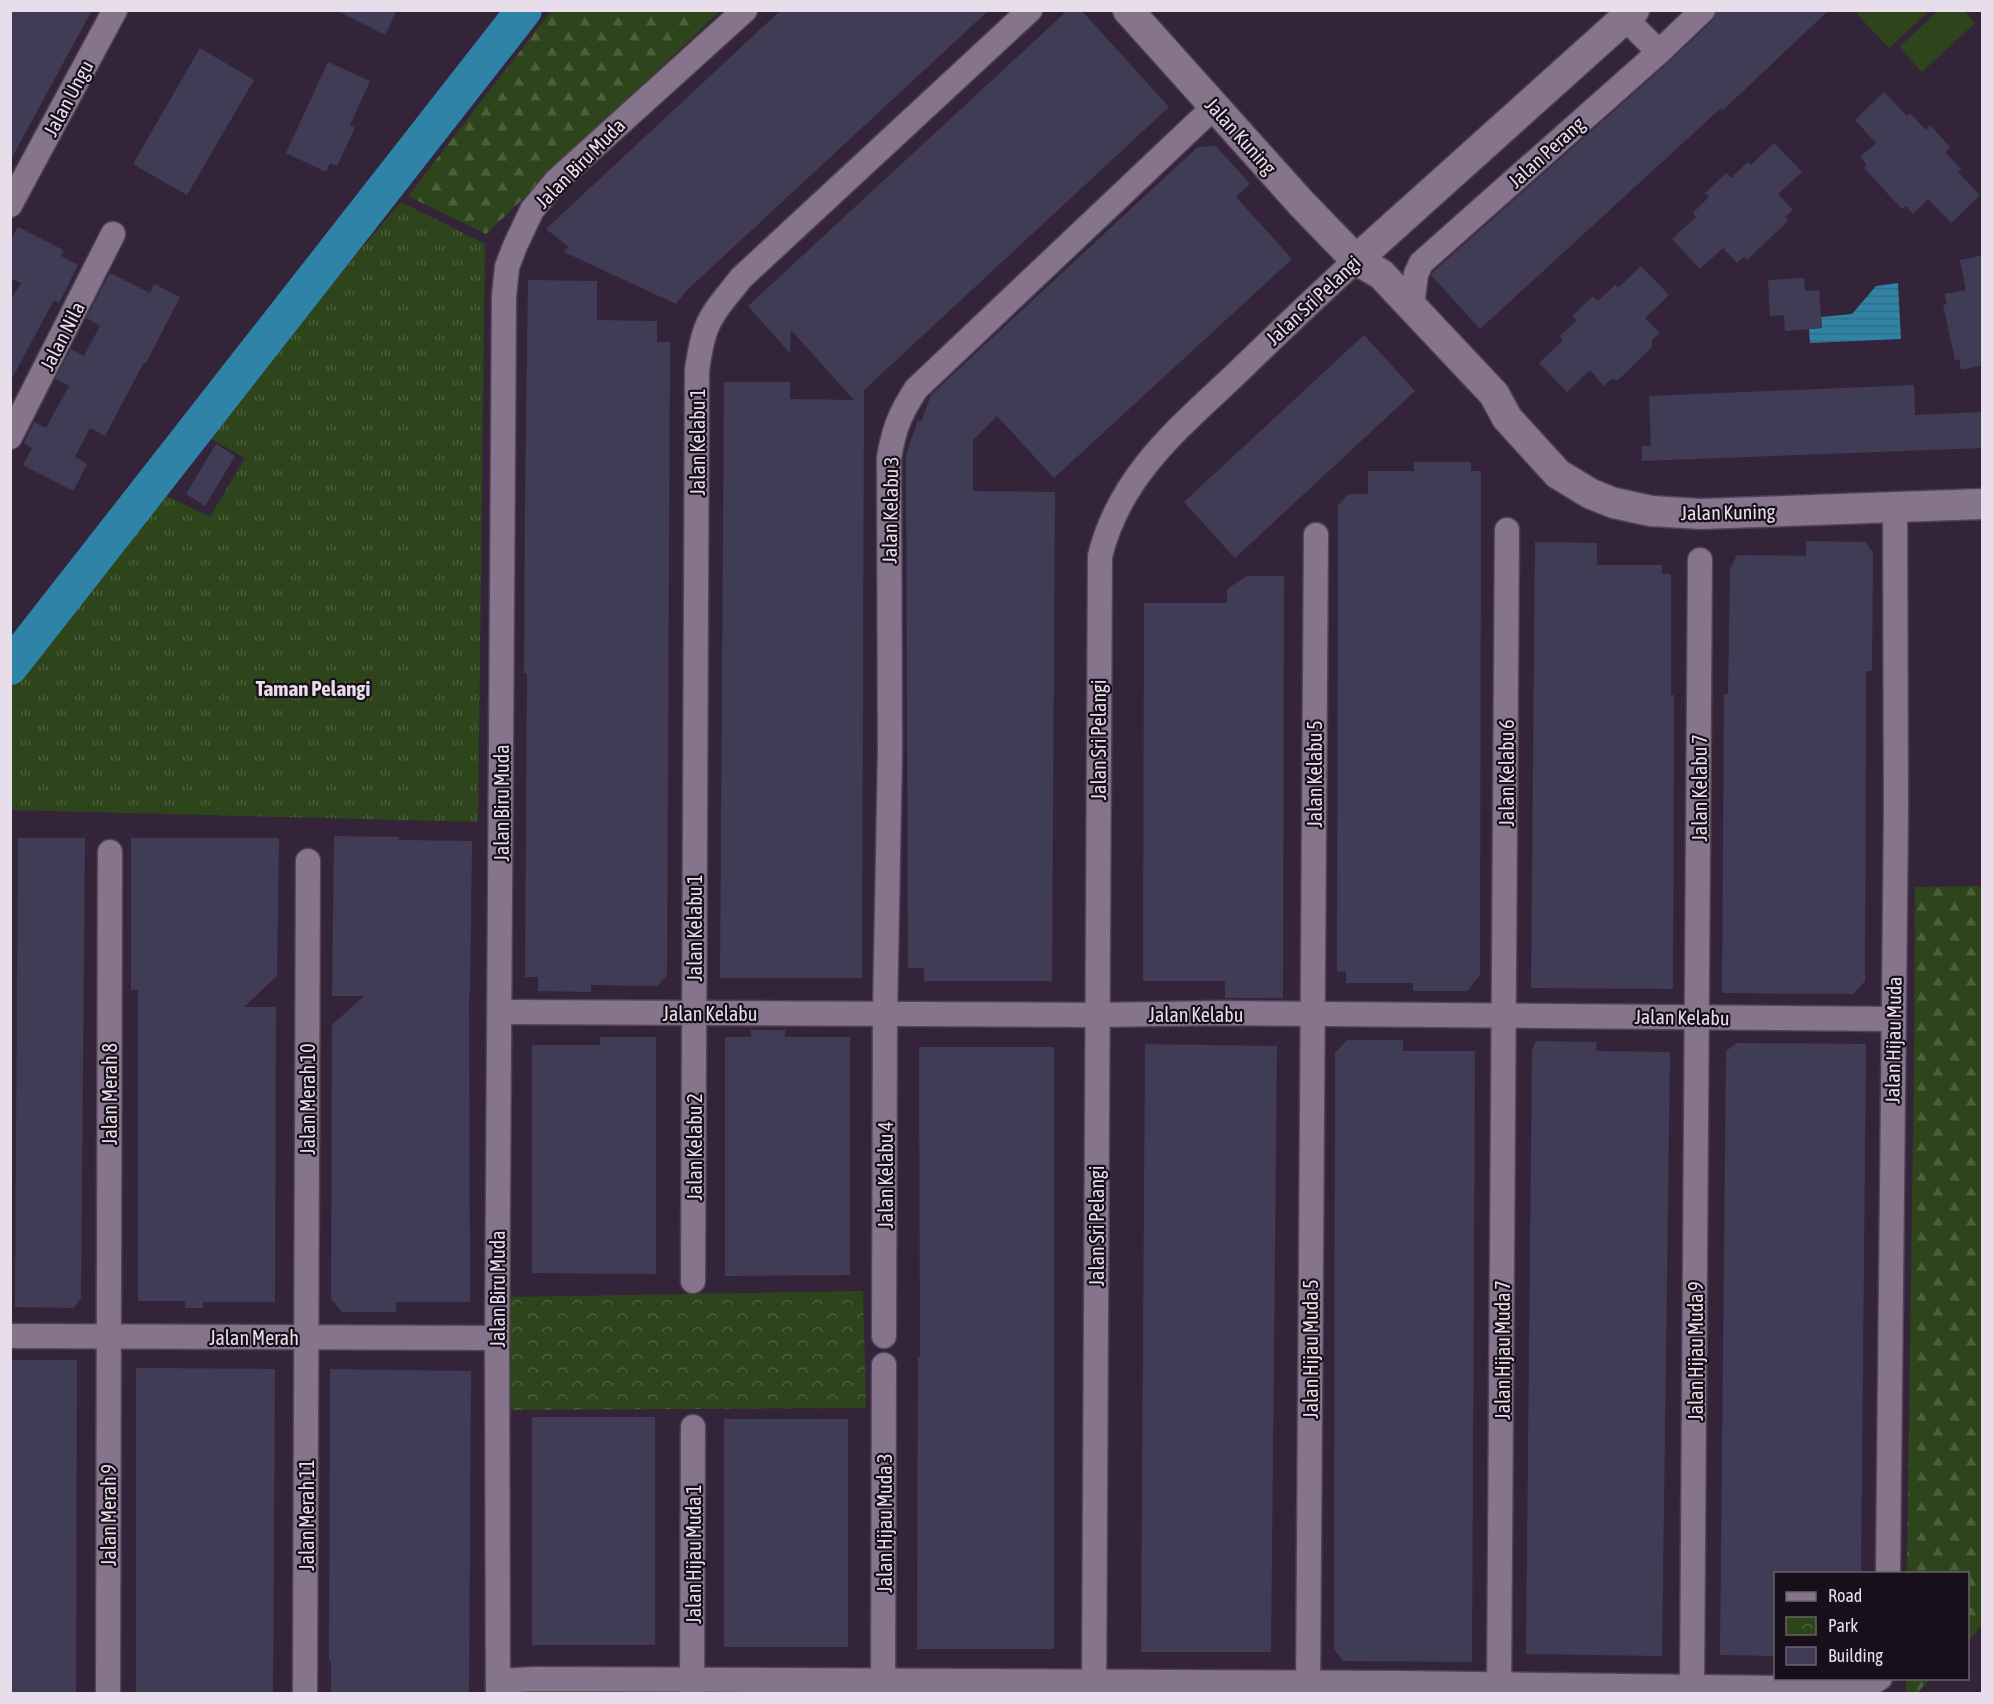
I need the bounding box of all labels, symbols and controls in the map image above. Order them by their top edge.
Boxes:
street label: Jalan Ungu [38,56,98,140]
street label: Jalan Kuning [1201,93,1281,179]
street label: Jalan Perang [1503,112,1589,192]
street label: Jalan Biru Muda [531,114,629,212]
street label: Jalan Sri Pelangi [1261,250,1365,350]
street label: Jalan Nila [35,298,89,374]
street label: Jalan Kelabu 1 [686,388,709,496]
street label: Jalan Kelabu 3 [878,456,902,564]
street label: Jalan Kuning [1681,500,1776,524]
district label: Taman Pelangi [256,676,370,700]
street label: Jalan Sri Pelangi [1087,680,1110,800]
street label: Jalan Kelabu 6 [1495,719,1518,827]
street label: Jalan Kelabu 5 [1303,720,1326,828]
street label: Jalan Kelabu 7 [1688,734,1711,842]
street label: Jalan Biru Muda [490,745,513,861]
street label: Jalan Kelabu 1 [683,874,706,982]
street label: Jalan Hijau Muda [1880,976,1906,1104]
street label: Jalan Kelabu [663,1002,757,1025]
street label: Jalan Kelabu [1149,1003,1243,1026]
street label: Jalan Kelabu [1634,1005,1730,1029]
street label: Jalan Merah 8 [98,1043,121,1145]
street label: Jalan Merah 10 [296,1043,319,1155]
street label: Jalan Kelabu 2 [683,1093,706,1201]
street label: Jalan Kelabu 4 [874,1121,897,1229]
street label: Jalan Sri Pelangi [1085,1166,1108,1286]
street label: Jalan Biru Muda [486,1231,509,1347]
street label: Jalan Hijau Muda 5 [1299,1279,1322,1419]
street label: Jalan Hijau Muda 7 [1491,1280,1514,1420]
street label: Jalan Hijau Muda 9 [1684,1281,1707,1421]
street label: Jalan Merah [209,1326,299,1349]
street label: Jalan Hijau Muda 3 [873,1453,896,1593]
street label: Jalan Merah 11 [295,1459,318,1571]
street label: Jalan Merah 9 [97,1464,120,1566]
street label: Jalan Hijau Muda 1 [682,1484,705,1624]
legend [1774,1572,1969,1680]
text: Road [1828,1585,1862,1606]
text: Park [1828,1615,1858,1636]
text: Building [1828,1645,1883,1666]

